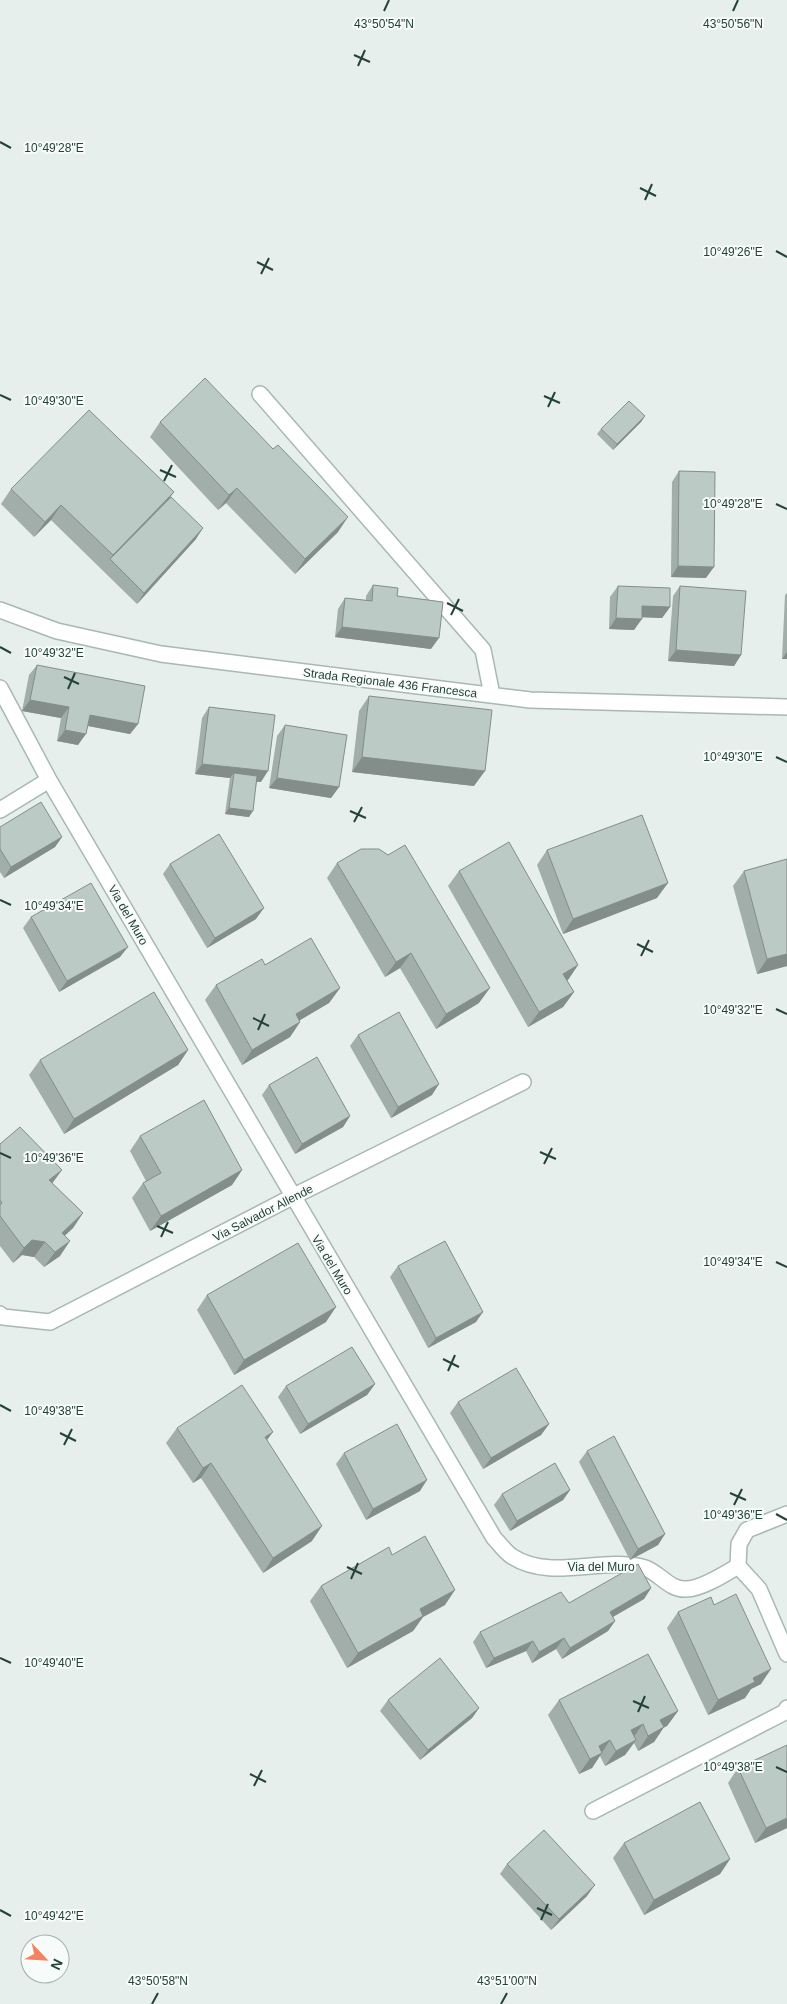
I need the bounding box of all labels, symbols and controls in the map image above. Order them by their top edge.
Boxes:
text: 43°50'54"N [354,17,414,31]
text: 43°50'56"N [703,17,763,31]
text: 10°49'28"E [24,141,84,155]
text: 10°49'26"E [703,245,763,259]
text: 10°49'30"E [24,394,84,408]
text: 10°49'28"E [703,497,763,511]
text: 10°49'32"E [24,646,84,660]
street label: Strada Regionale 436 Francesca [302,665,478,701]
text: 10°49'30"E [703,750,763,764]
street label: Via del Muro [105,882,151,948]
text: 10°49'34"E [24,899,84,913]
text: 10°49'32"E [703,1003,763,1017]
text: 10°49'36"E [24,1151,84,1165]
street label: Via Salvador Allende [211,1182,316,1244]
street label: Via del Muro [309,1233,355,1298]
text: 10°49'34"E [703,1255,763,1269]
text: 10°49'38"E [24,1404,84,1418]
text: 10°49'36"E [703,1508,763,1522]
street label: Via del Muro [567,1560,635,1574]
text: 10°49'40"E [24,1656,84,1670]
text: 10°49'38"E [703,1760,763,1774]
text: 10°49'42"E [24,1909,84,1923]
north arrow [20,1934,70,1984]
text: N [47,1957,66,1972]
text: 43°50'58"N [128,1974,188,1988]
text: 43°51'00"N [477,1974,537,1988]

